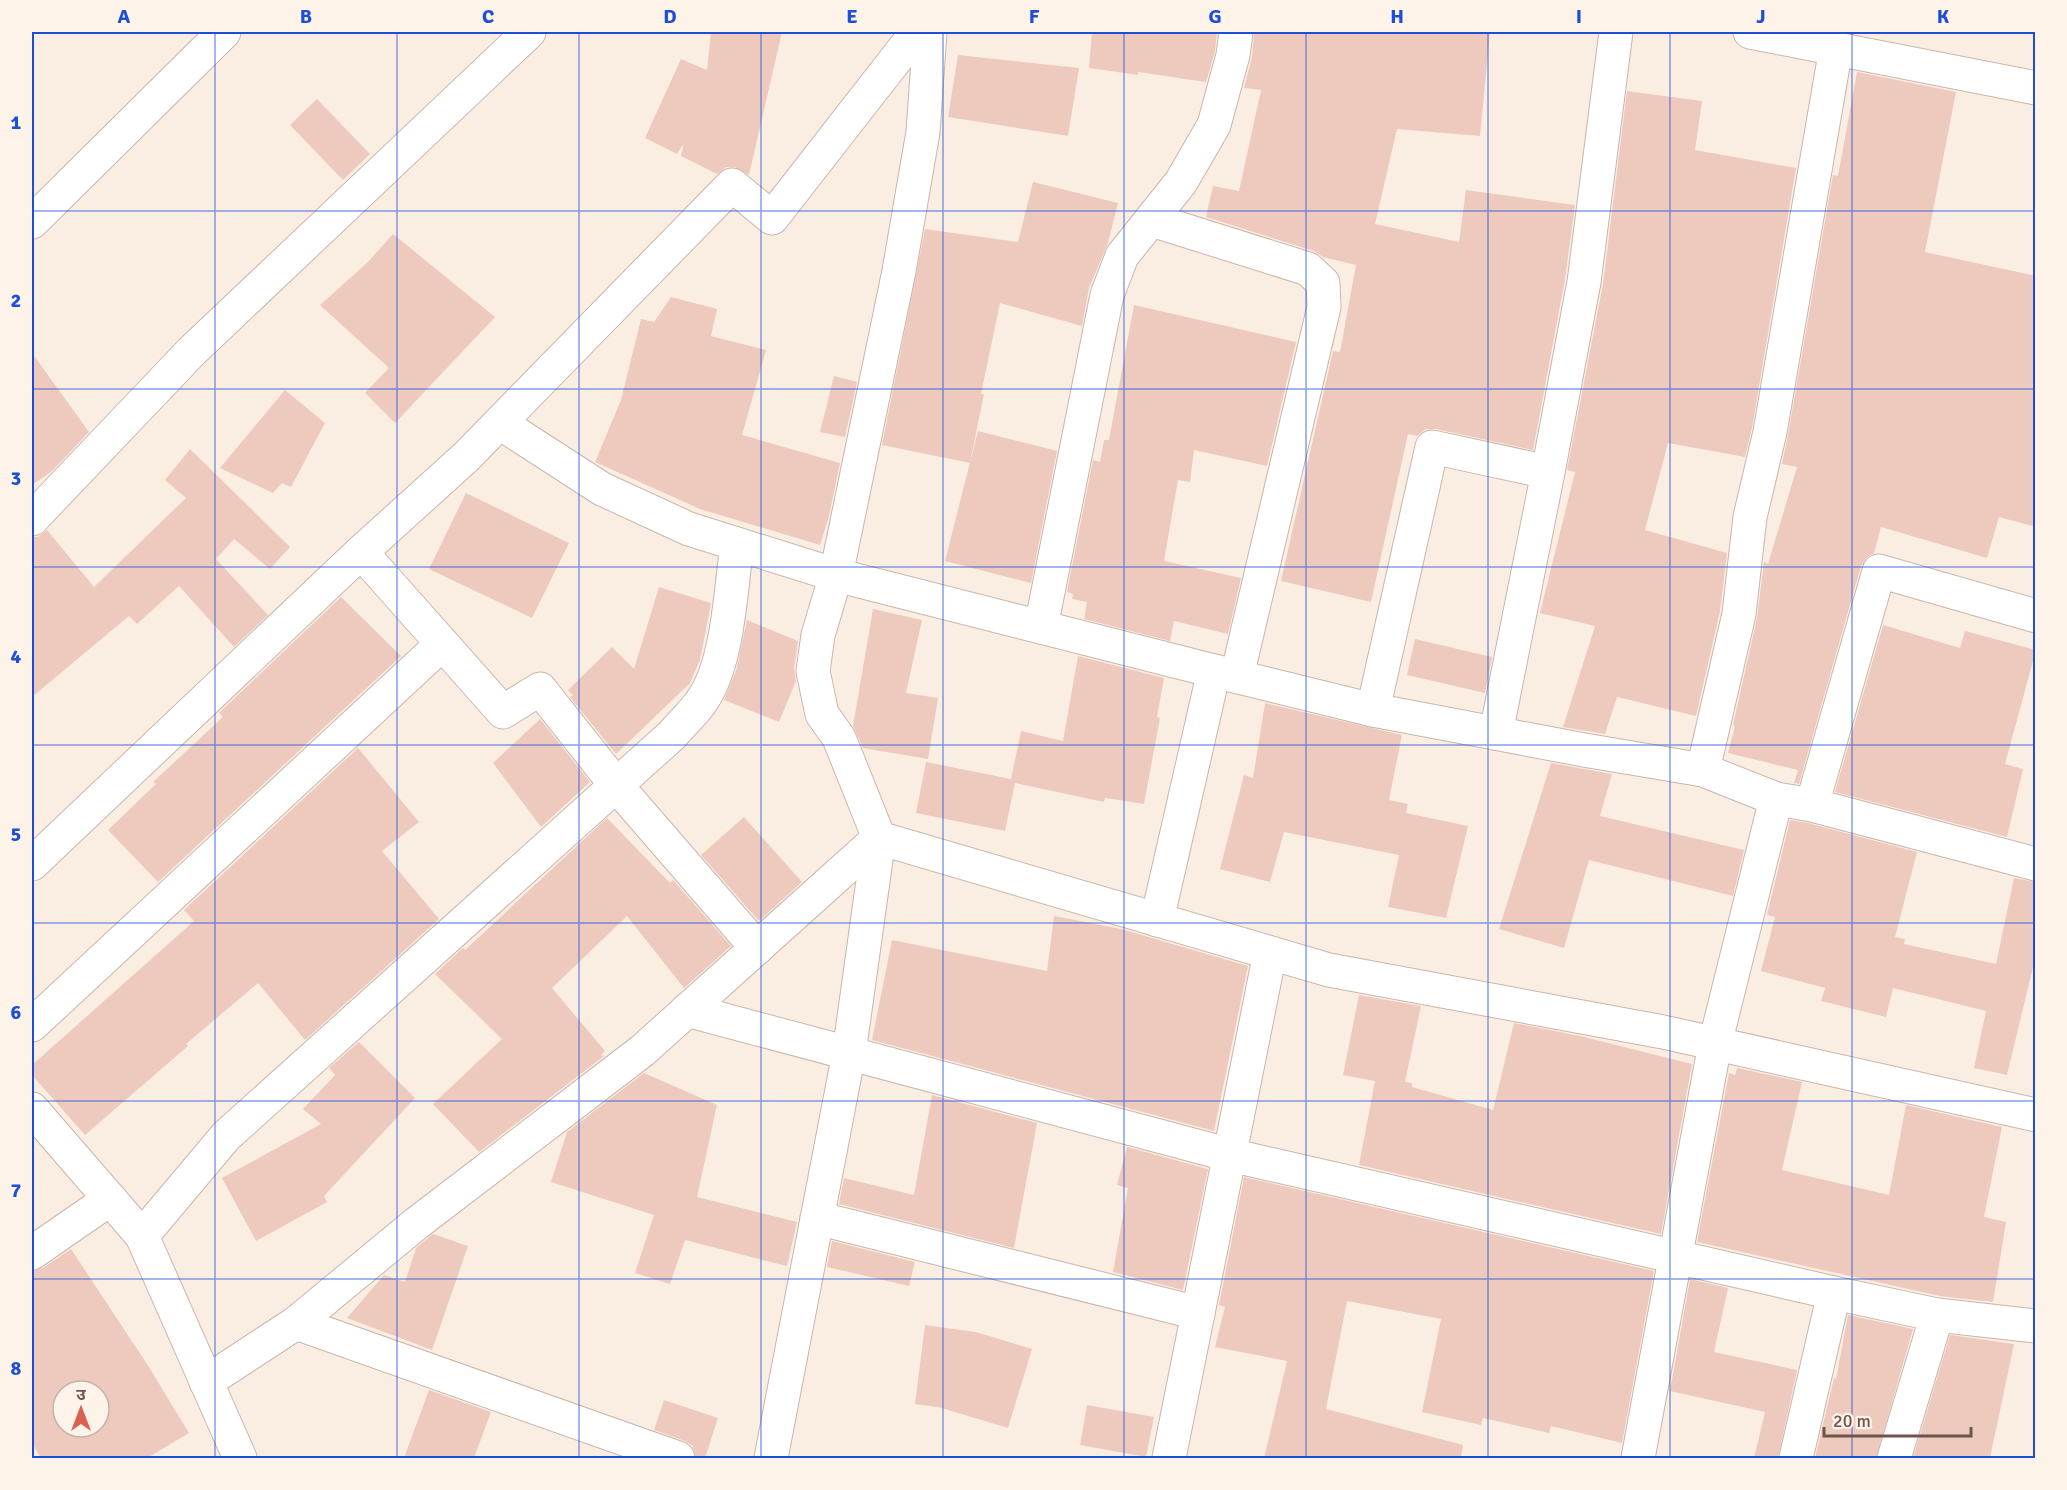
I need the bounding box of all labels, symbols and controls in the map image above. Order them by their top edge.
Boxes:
text: A [118,4,131,29]
text: B [300,4,312,29]
text: C [482,4,494,29]
text: D [663,4,677,29]
text: E [846,4,858,29]
text: F [1029,4,1040,29]
text: G [1208,4,1222,29]
text: H [1390,4,1404,29]
text: I [1576,4,1582,29]
text: J [1756,4,1766,29]
text: K [1937,4,1950,29]
text: 1 [11,110,22,135]
text: 2 [11,288,21,313]
text: 3 [11,466,21,491]
text: 4 [11,644,22,669]
text: 5 [11,822,21,847]
text: 6 [11,1000,22,1025]
text: 7 [11,1178,22,1203]
text: 8 [11,1356,22,1381]
north arrow [51,1379,111,1439]
text: उ [76,1385,86,1405]
scale bar [1824,1400,1971,1438]
text: 20 m [1833,1410,1871,1432]

